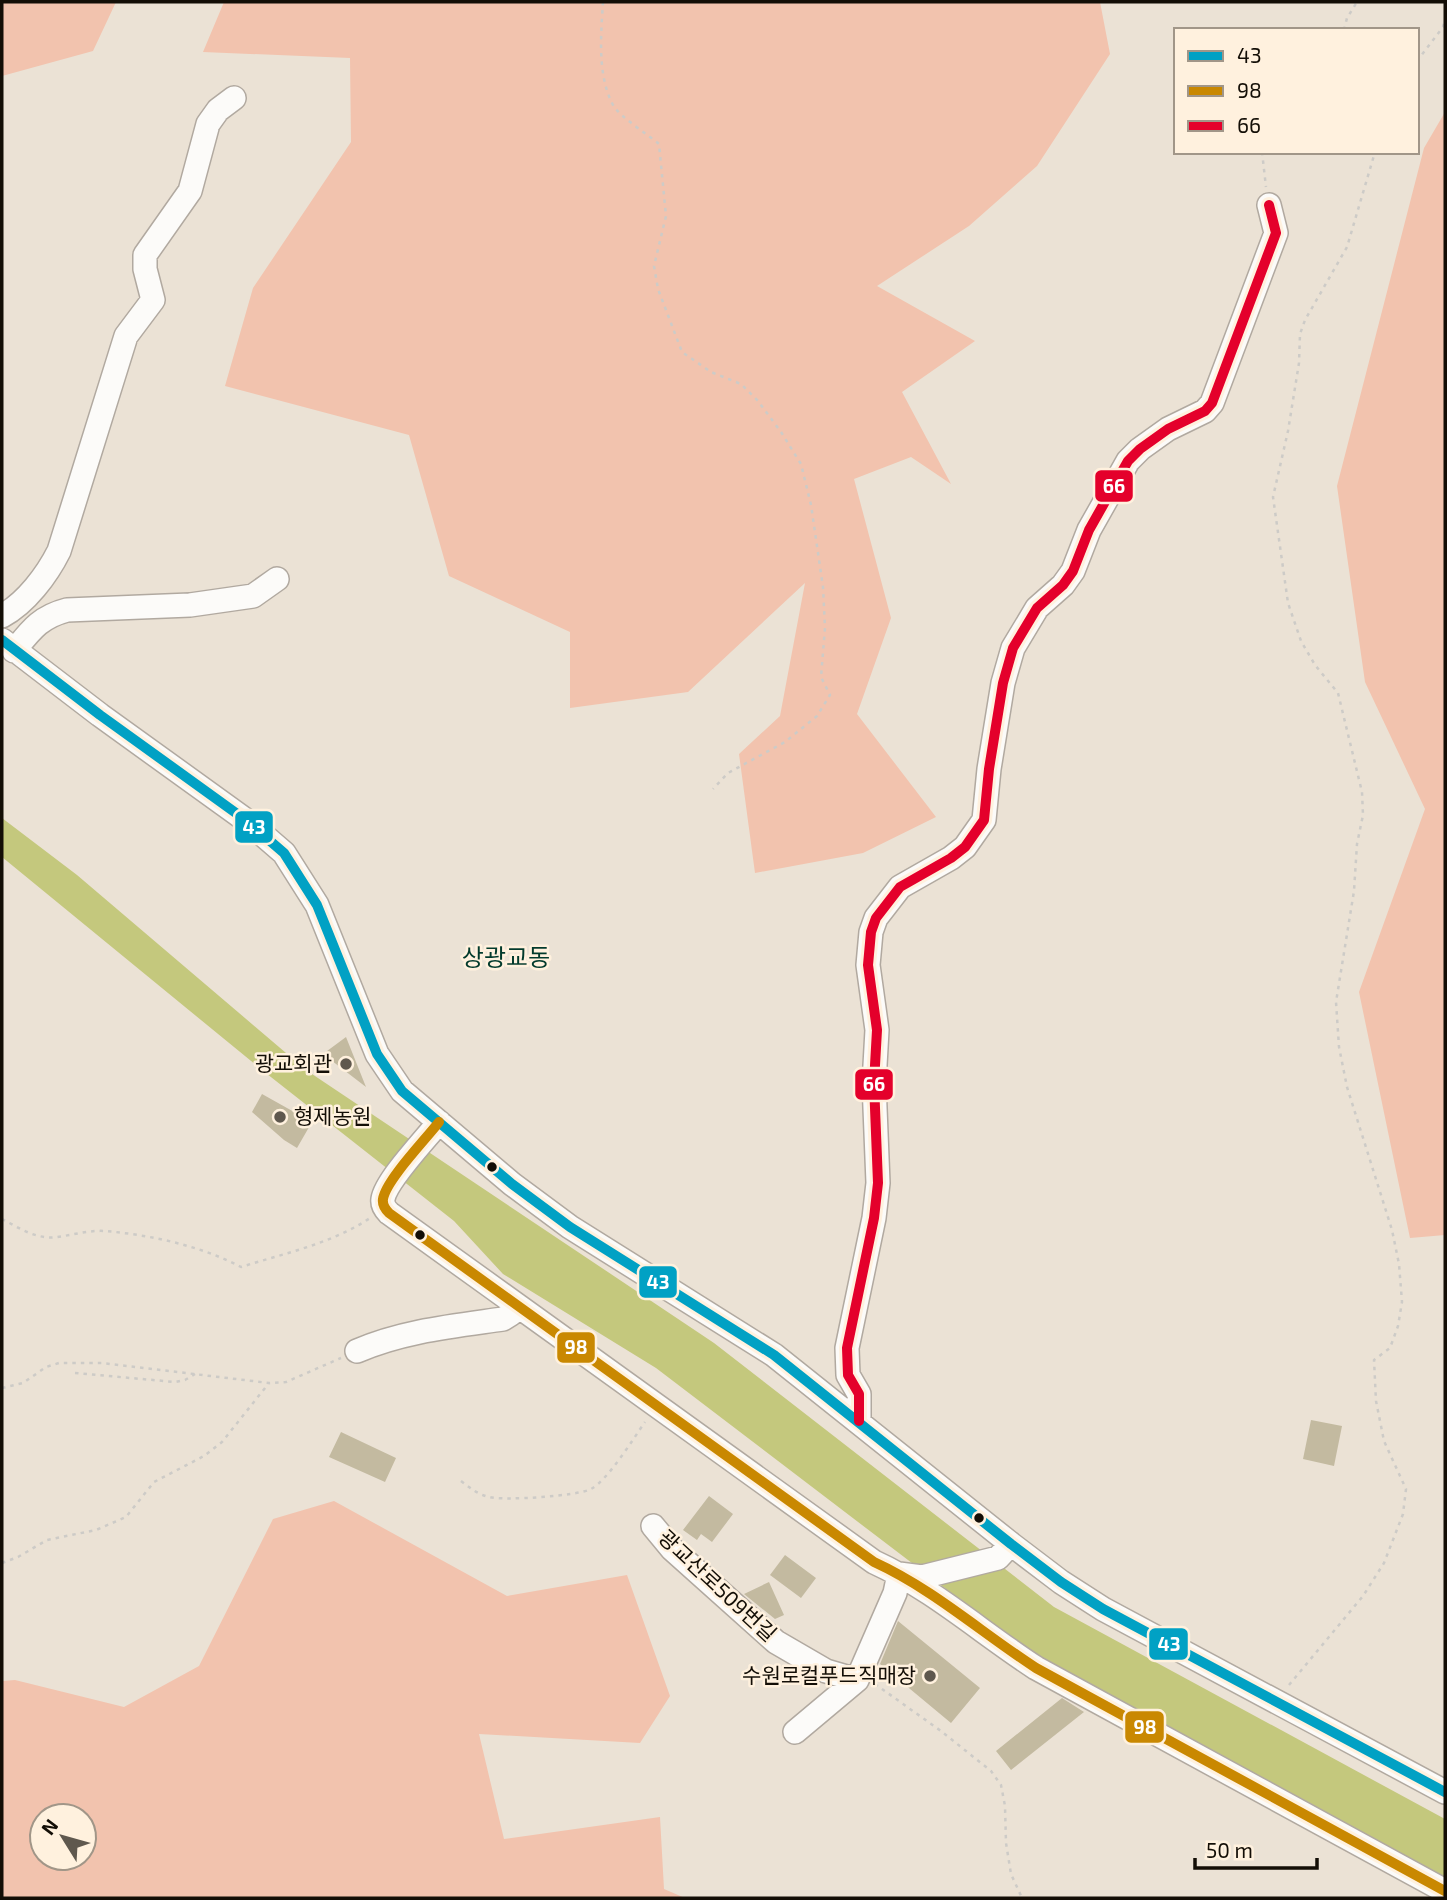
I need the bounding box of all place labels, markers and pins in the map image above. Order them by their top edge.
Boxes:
place label: 광교회관 [255,1050,332,1075]
marker: 광교회관 [338,1056,354,1072]
place label: 형제농원 [294,1103,371,1128]
marker: 형제농원 [272,1109,288,1125]
unlabelled marker [485,1160,499,1174]
unlabelled marker [413,1228,427,1242]
unlabelled marker [972,1511,986,1525]
place label: 수원로컬푸드직매장 [742,1662,916,1687]
marker: 수원로컬푸드직매장 [922,1668,938,1684]

